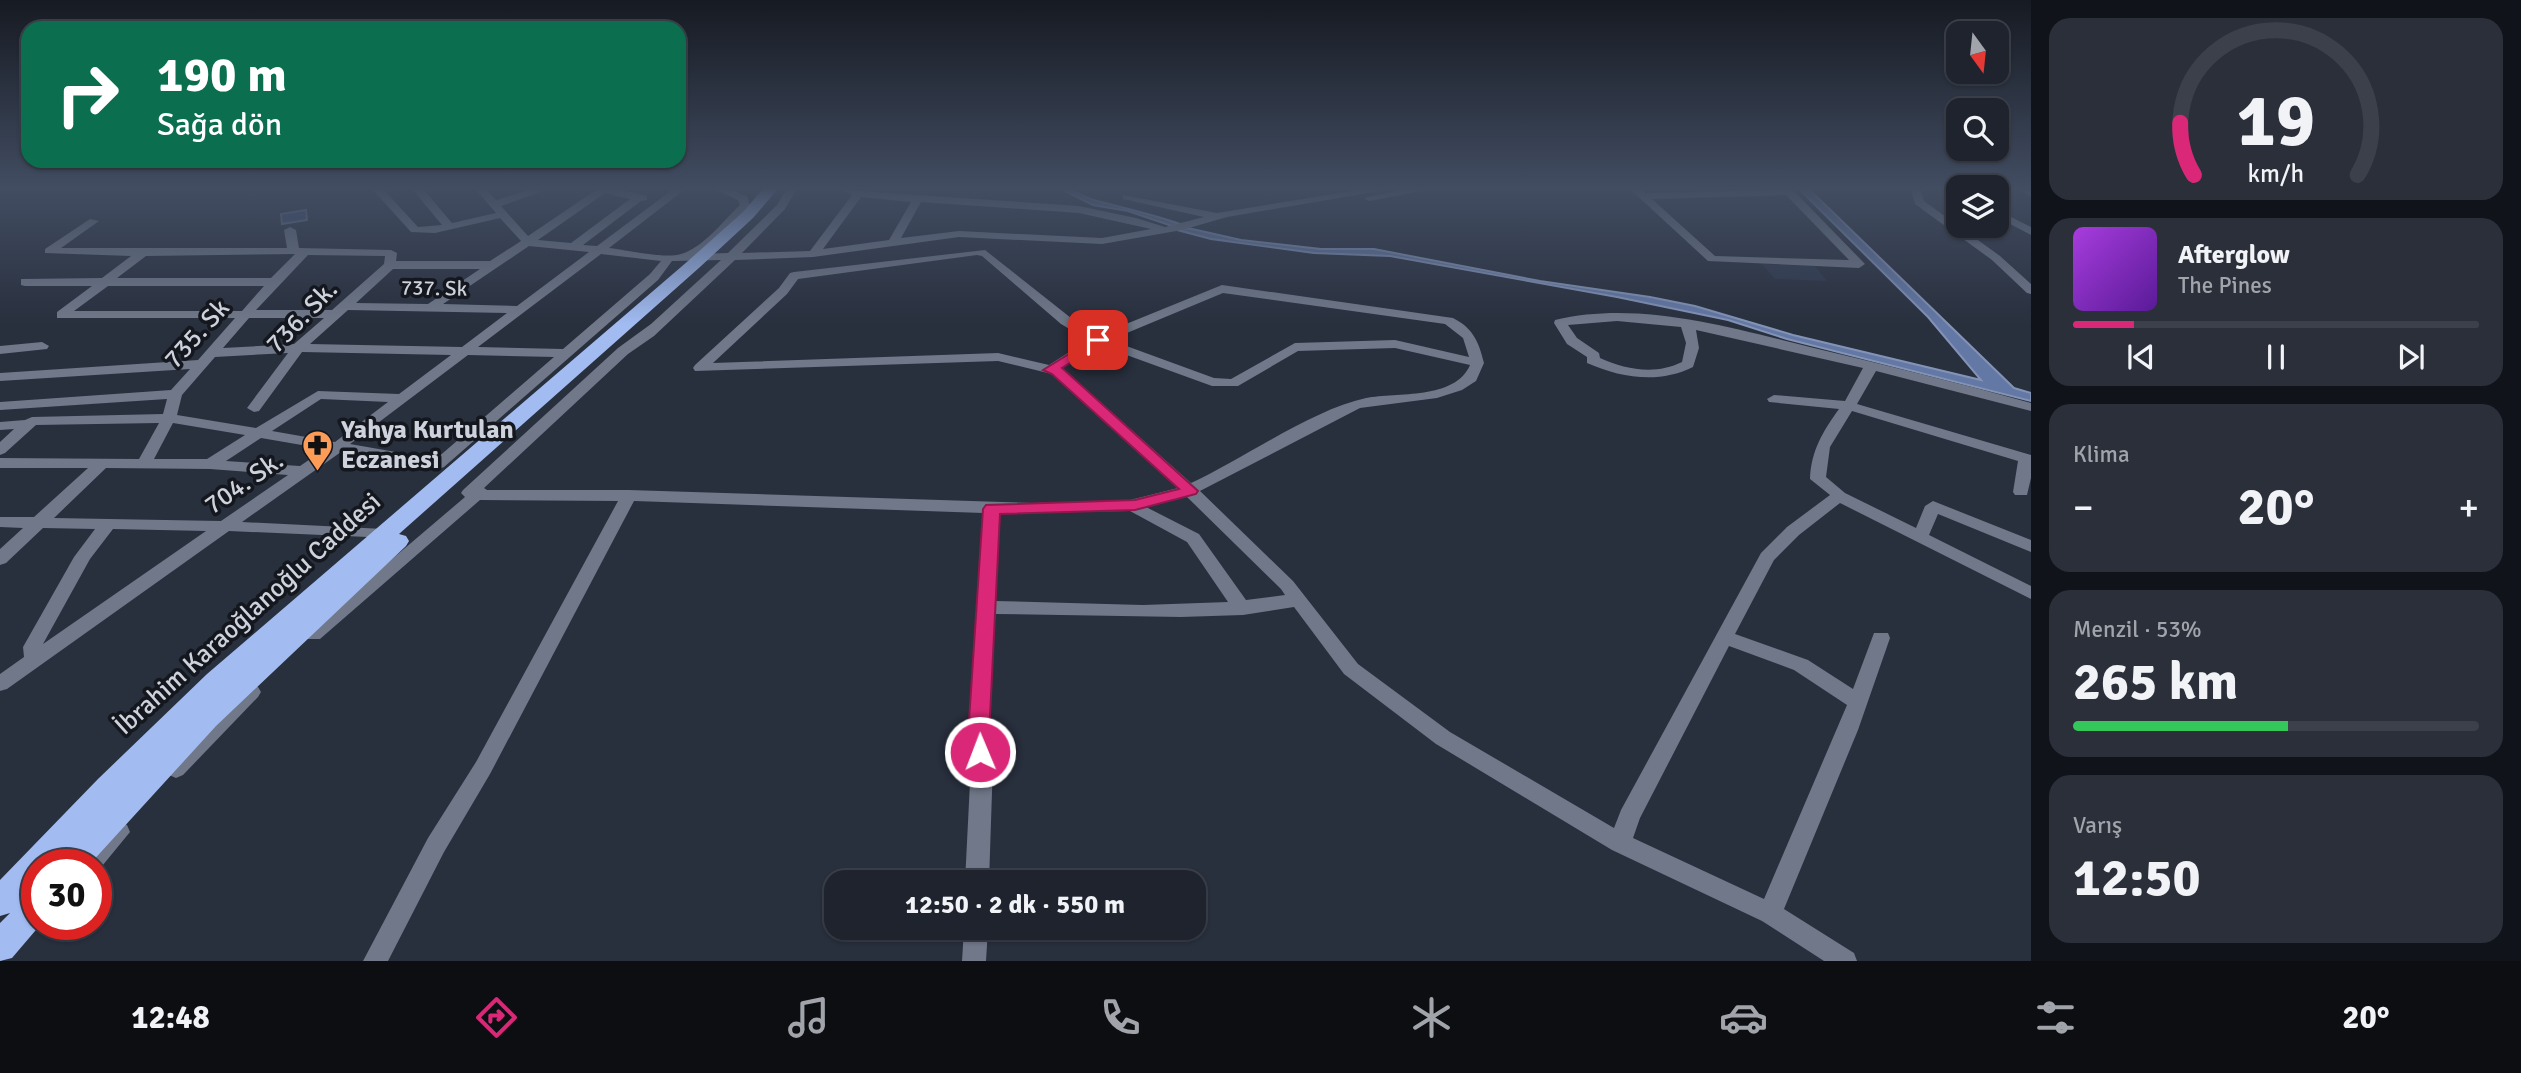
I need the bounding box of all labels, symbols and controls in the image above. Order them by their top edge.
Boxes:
north arrow [1946,21,2009,84]
map controls [1946,21,2009,238]
text: 190 m [157,45,287,105]
icon: right [42,49,133,140]
text: 19 [2237,77,2315,166]
button: search [1946,98,2009,161]
text: Sağa dön [157,105,282,144]
text: km/h [2248,158,2304,189]
button: layers [1946,175,2009,238]
text: Afterglow [2178,239,2290,271]
text: The Pines [2178,271,2272,300]
street label: 736. Sk. [260,274,344,360]
street label: 737. Sk [401,274,468,302]
street label: 735. Sk [158,293,236,375]
pin [1068,310,1128,370]
icon: arrive [1079,321,1117,359]
icon: previous [2122,338,2160,376]
icon: pause [2257,338,2295,376]
icon: next [2392,338,2430,376]
place label: Yahya Kurtulan Eczanesi [340,414,514,476]
pharmacy icon: Yahya Kurtulan Eczanesi [301,428,335,472]
text: Klima [2073,440,2130,469]
street label: 704. Sk. [198,444,290,522]
text: 20° [2238,475,2314,539]
text: − [2073,484,2094,531]
text: + [2458,484,2479,531]
street label: İbrahim Karaoğlanoğlu Caddesi [108,486,388,742]
text: Menzil · 53% [2073,615,2202,644]
text: 265 km [2073,650,2238,714]
position arrow [943,715,1017,789]
text: Varış [2073,811,2122,840]
text: 12:50 [2073,846,2201,910]
speed limit sign: 30 [21,849,112,940]
text: 12:50 · 2 dk · 550 m [905,889,1125,921]
icon: directions [472,993,521,1042]
icon: music [784,993,833,1042]
icon: phone [1096,993,1145,1042]
icon: climate [1407,993,1456,1042]
icon: car [1719,993,1768,1042]
icon: filters [2031,993,2080,1042]
text: 12:48 [131,998,210,1037]
text: 20° [2342,998,2390,1037]

